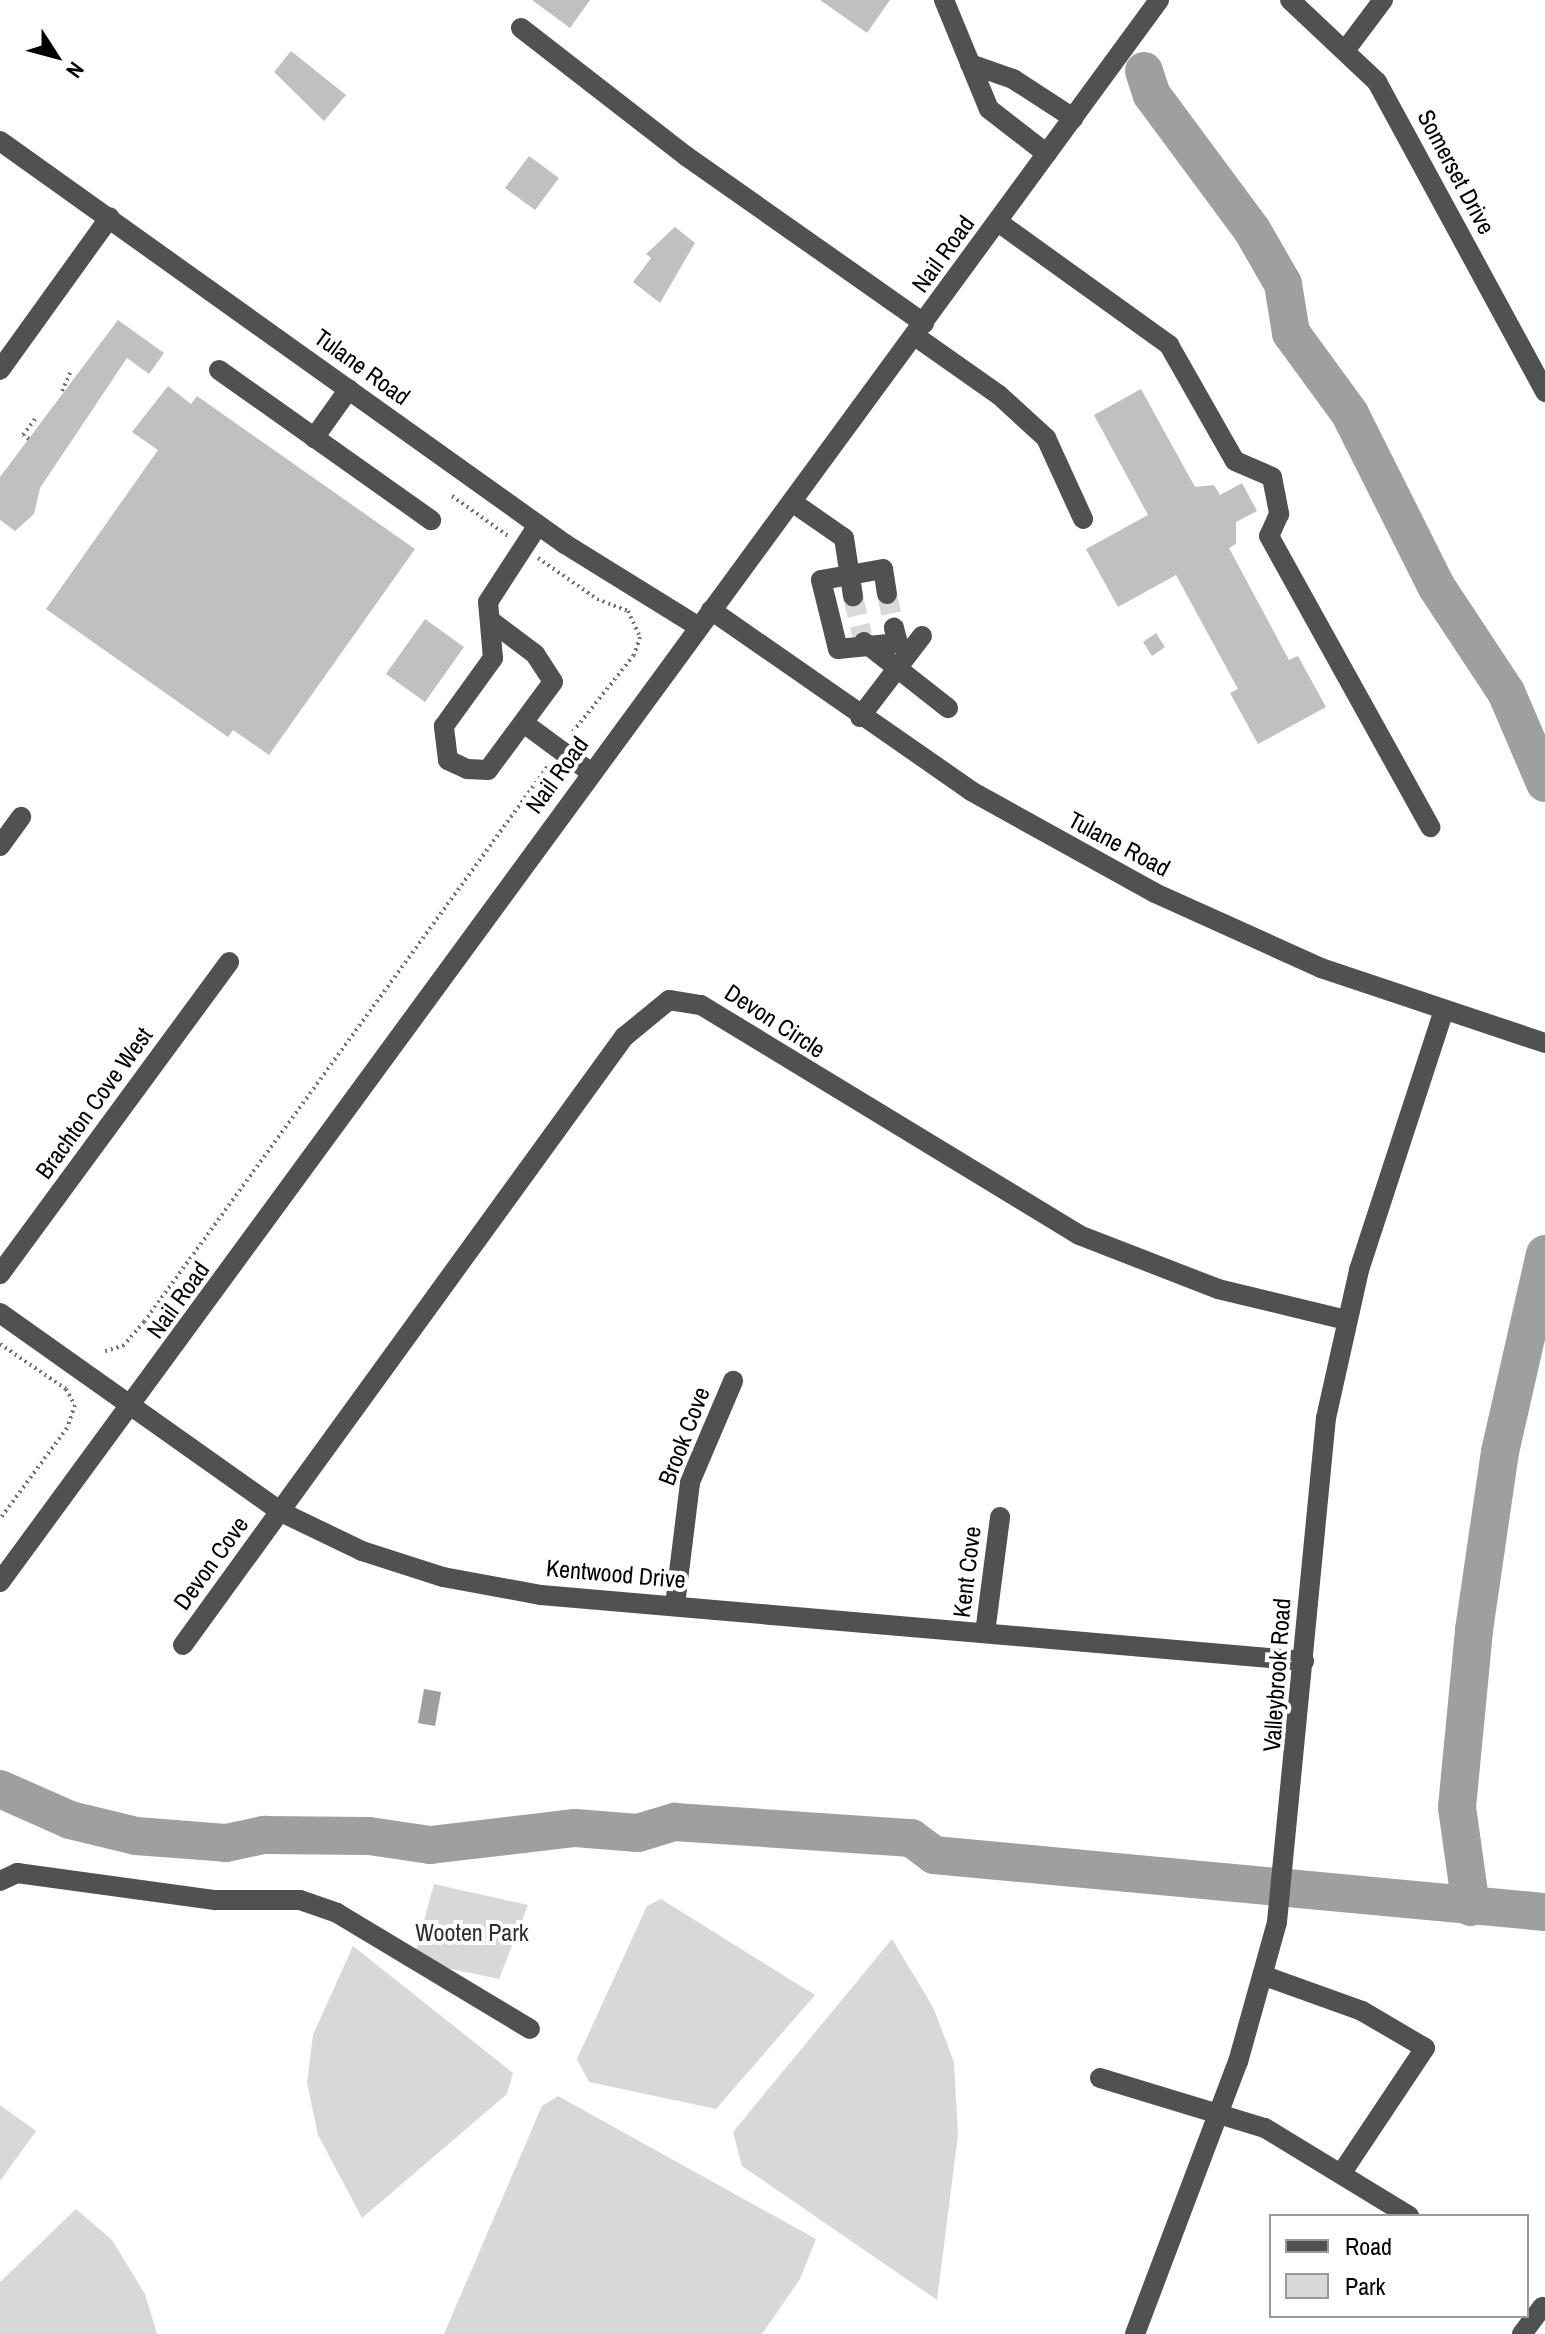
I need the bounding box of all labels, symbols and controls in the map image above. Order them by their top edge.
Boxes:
north arrow [16,16,96,96]
text: N [59,56,91,84]
street label: Somerset Drive [1411,105,1501,239]
street label: Nail Road [906,210,980,298]
street label: Tulane Road [309,323,415,411]
street label: Nail Road [520,731,594,819]
street label: Tulane Road [1063,805,1175,883]
street label: Devon Circle [719,978,831,1064]
street label: Brachton Cove West [29,1022,159,1184]
street label: Nail Road [141,1256,215,1344]
street label: Brook Cove [652,1383,716,1489]
street label: Devon Cove [168,1511,254,1615]
street label: Kent Cove [947,1525,987,1619]
street label: Kentwood Drive [545,1554,687,1594]
street label: Valleybrook Road [1257,1597,1297,1753]
park label: Wooten Park [415,1919,529,1947]
legend [1269,2214,1529,2318]
text: Road [1345,2230,1392,2262]
text: Park [1345,2270,1385,2302]

